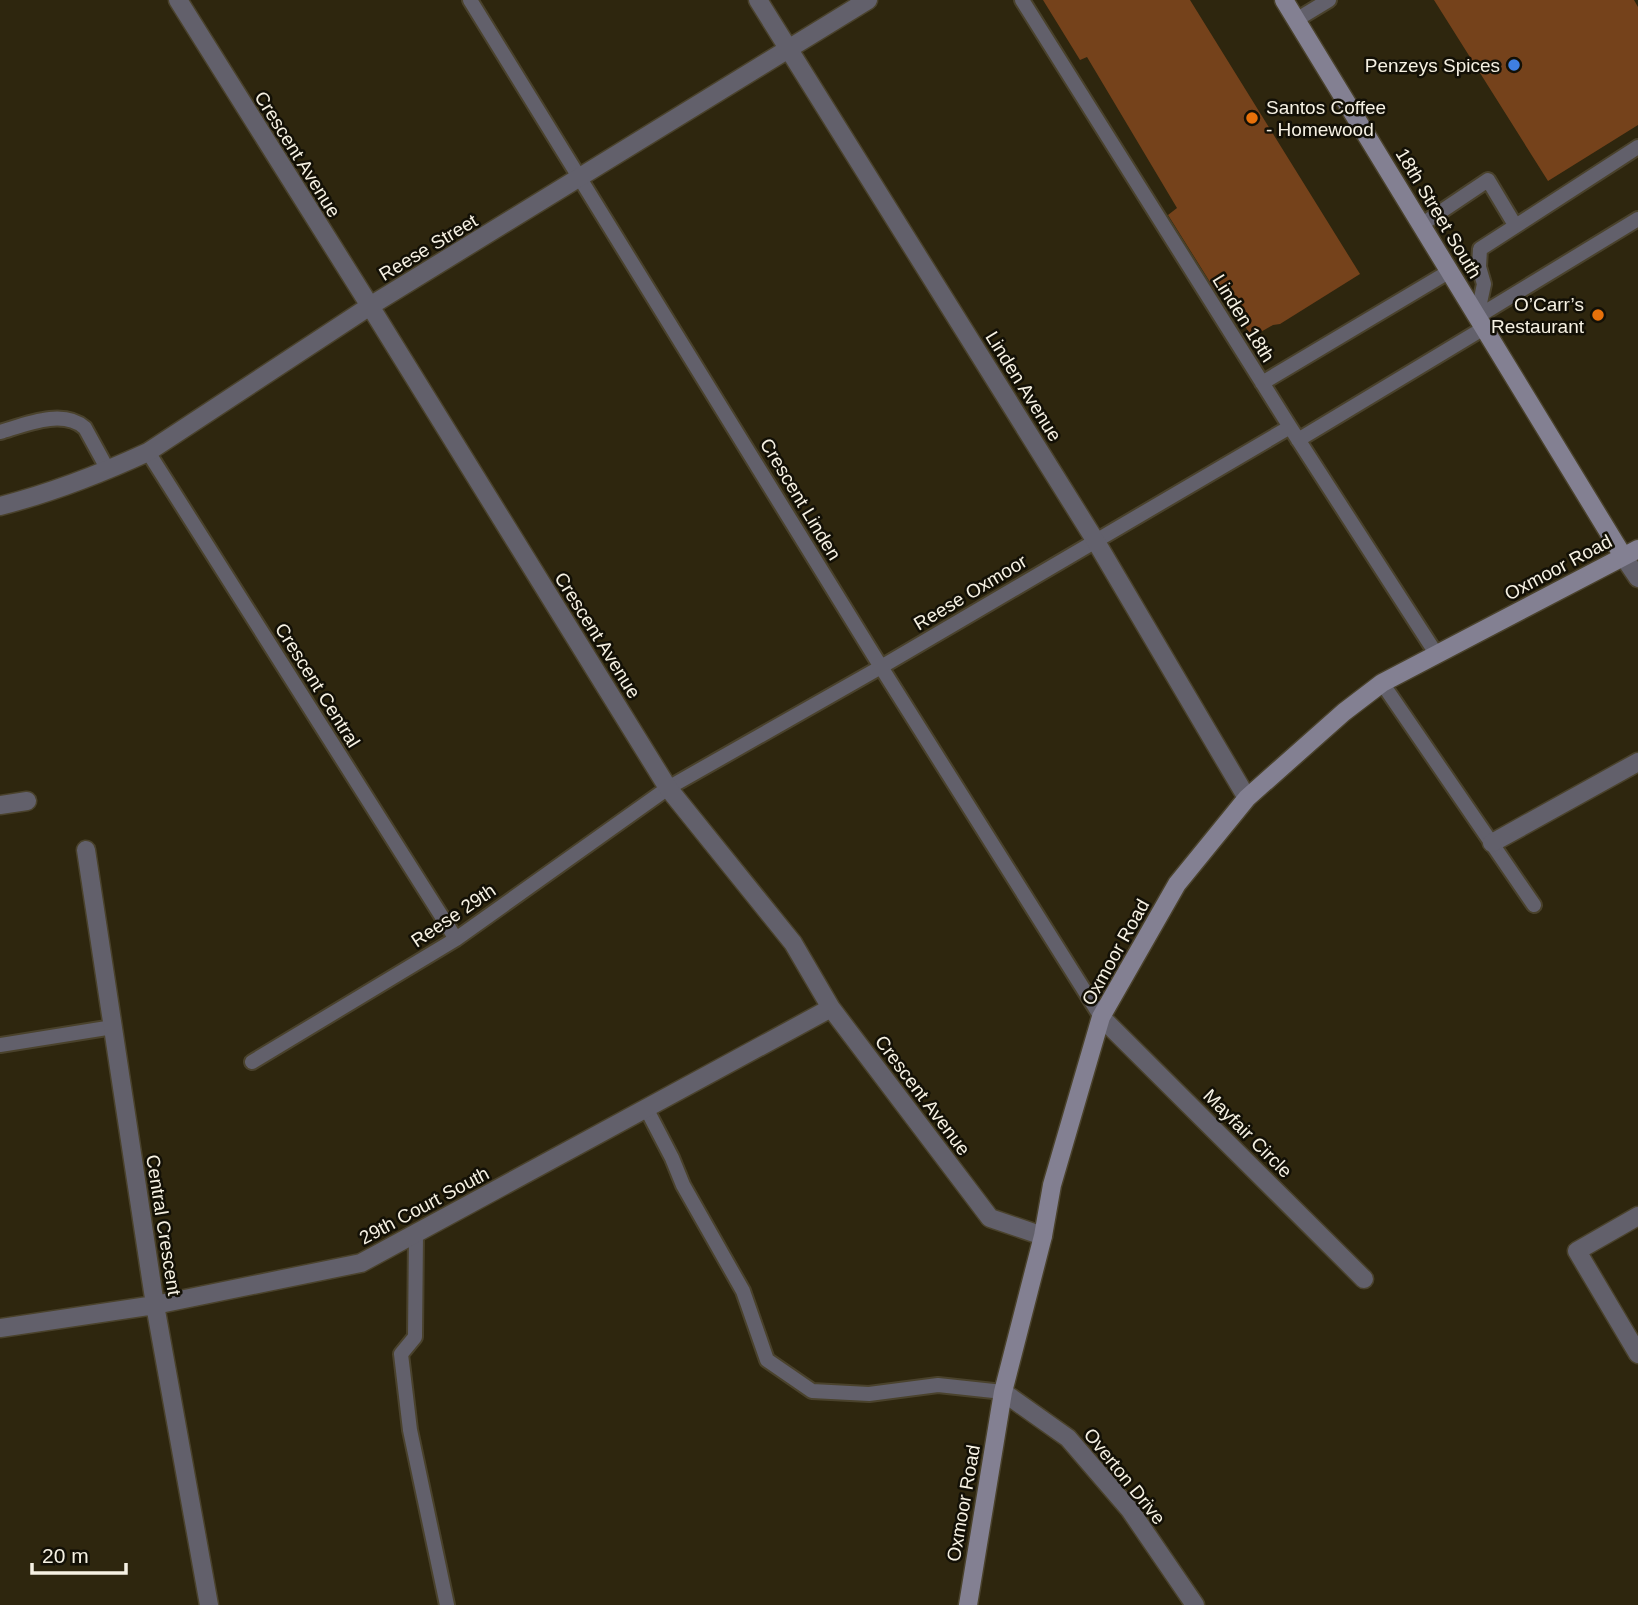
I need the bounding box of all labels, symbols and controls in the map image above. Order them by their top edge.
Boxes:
place label: Penzeys Spices [1365,55,1500,76]
marker: Penzeys Spices [1506,57,1522,73]
street label: Crescent Avenue [250,87,345,221]
place label: Santos Coffee - Homewood [1266,97,1386,140]
marker: Santos Coffee - Homewood [1244,110,1260,126]
street label: 18th Street South [1391,144,1486,282]
street label: Reese Street [375,210,482,285]
street label: Linden 18th [1208,271,1279,366]
place label: O’Carr’s Restaurant [1491,294,1585,337]
marker: O’Carr’s Restaurant [1590,307,1606,323]
street label: Linden Avenue [981,328,1066,445]
street label: Crescent Linden [756,435,845,564]
street label: Oxmoor Road [1501,530,1615,604]
street label: Reese Oxmoor [910,550,1031,634]
street label: Crescent Avenue [550,568,645,702]
street label: Crescent Central [271,619,364,751]
street label: Reese 29th [407,880,499,951]
street label: Oxmoor Road [1078,895,1153,1009]
street label: Crescent Avenue [871,1031,974,1159]
street label: Mayfair Circle [1199,1085,1296,1182]
street label: Central Crescent [142,1153,185,1298]
street label: 29th Court South [356,1162,493,1248]
street label: Overton Drive [1080,1424,1170,1528]
street label: Oxmoor Road [943,1443,984,1563]
scale bar [32,1532,126,1576]
text: 20 m [42,1544,89,1567]

